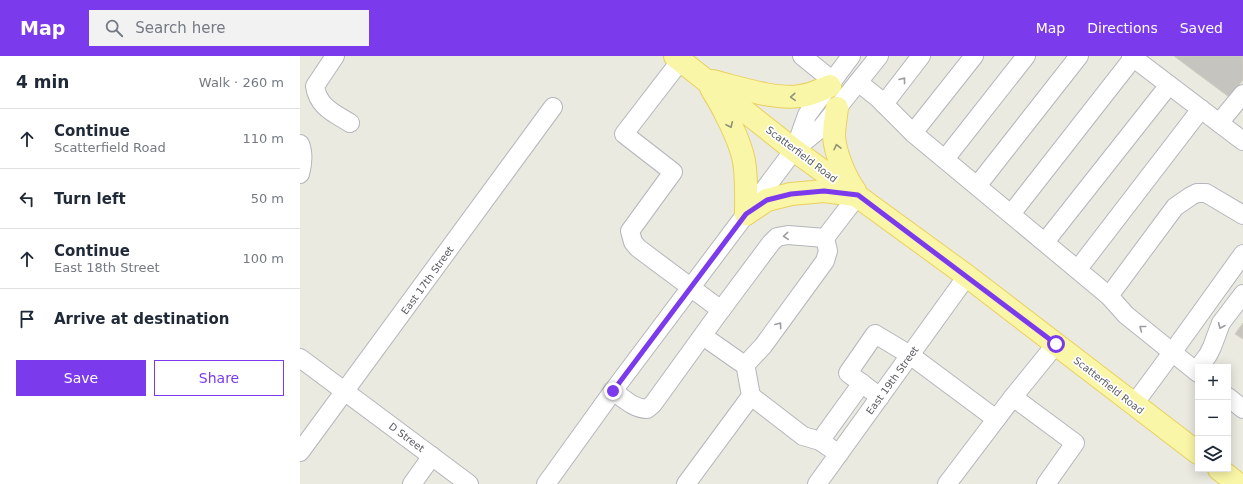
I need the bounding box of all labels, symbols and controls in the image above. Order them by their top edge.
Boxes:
search box [89,10,369,46]
text: Map [20,17,65,39]
icon: search [103,17,125,39]
text: Search here [135,19,225,37]
text: Map [1036,20,1065,36]
text: Directions [1087,20,1158,36]
text: Saved [1180,20,1223,36]
text: 4 min [16,72,69,92]
text: Walk · 260 m [199,75,284,90]
one-way arrow [898,78,905,85]
one-way arrow [790,92,796,101]
one-way arrow [725,121,733,129]
text: Continue [54,122,130,140]
street label: Scatterfield Road [764,124,839,185]
icon: ahead [16,128,38,150]
text: 110 m [242,131,284,146]
text: Scatterfield Road [54,140,166,155]
one-way arrow [833,144,841,150]
icon: left [16,188,38,210]
text: Turn left [54,190,126,208]
text: 50 m [251,191,284,206]
one-way arrow [783,232,789,241]
text: Continue [54,242,130,260]
street label: East 17th Street [399,244,456,316]
icon: ahead [16,248,38,270]
text: 100 m [242,251,284,266]
text: East 18th Street [54,260,160,275]
icon: arrive [16,308,38,330]
text: Arrive at destination [54,310,229,328]
one-way arrow [1218,321,1226,329]
one-way arrow [774,322,781,329]
one-way arrow [1140,326,1147,333]
route start [1047,335,1065,353]
street label: East 19th Street [864,344,921,416]
street label: Scatterfield Road [1071,355,1146,416]
button: Save [16,360,146,396]
button: Share [154,360,284,396]
map controls [1195,364,1231,472]
button: + [1195,364,1231,400]
route end [604,382,622,400]
button: − [1195,400,1231,436]
street label: D Street [387,421,427,454]
button: layers [1195,436,1231,472]

